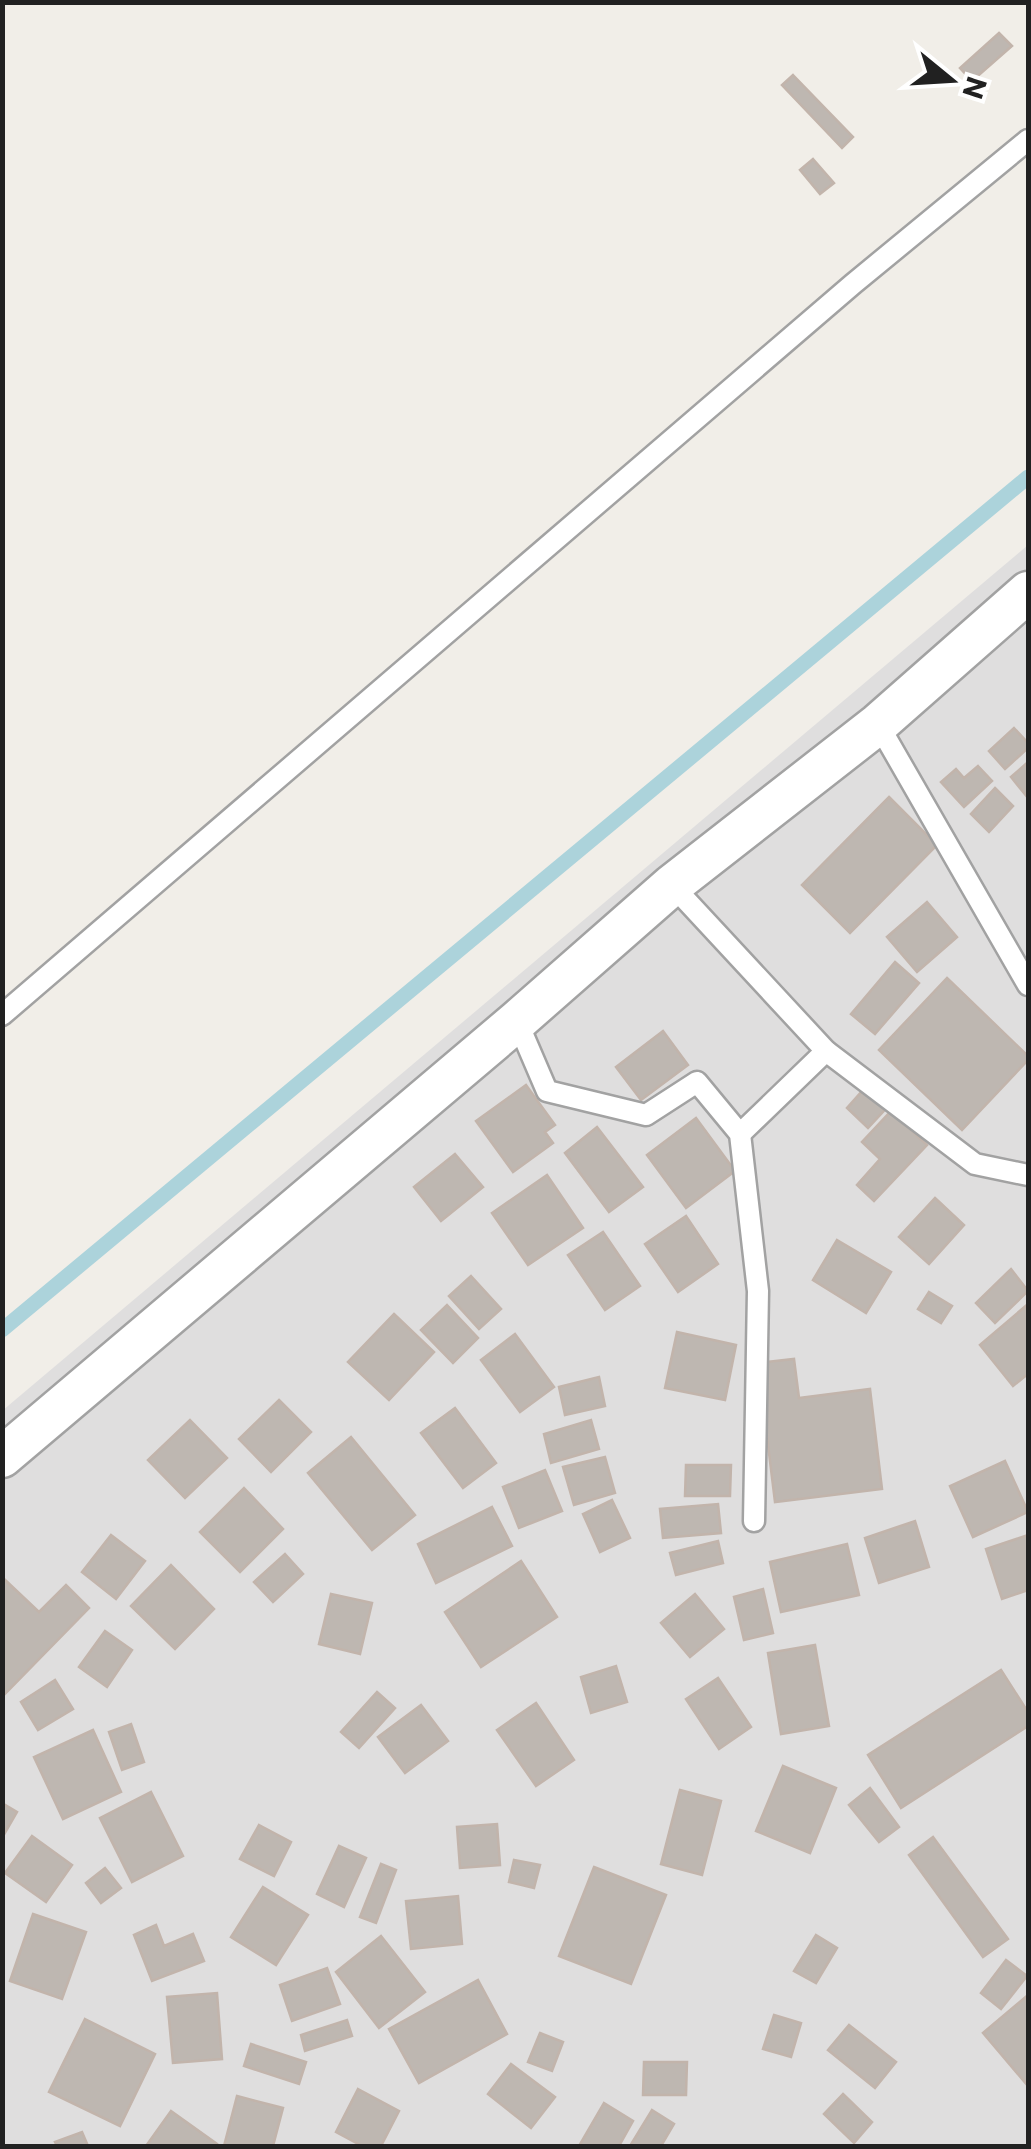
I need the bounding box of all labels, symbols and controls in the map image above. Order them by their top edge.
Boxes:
north arrow [901,30,1001,130]
text: N [956,73,995,103]

